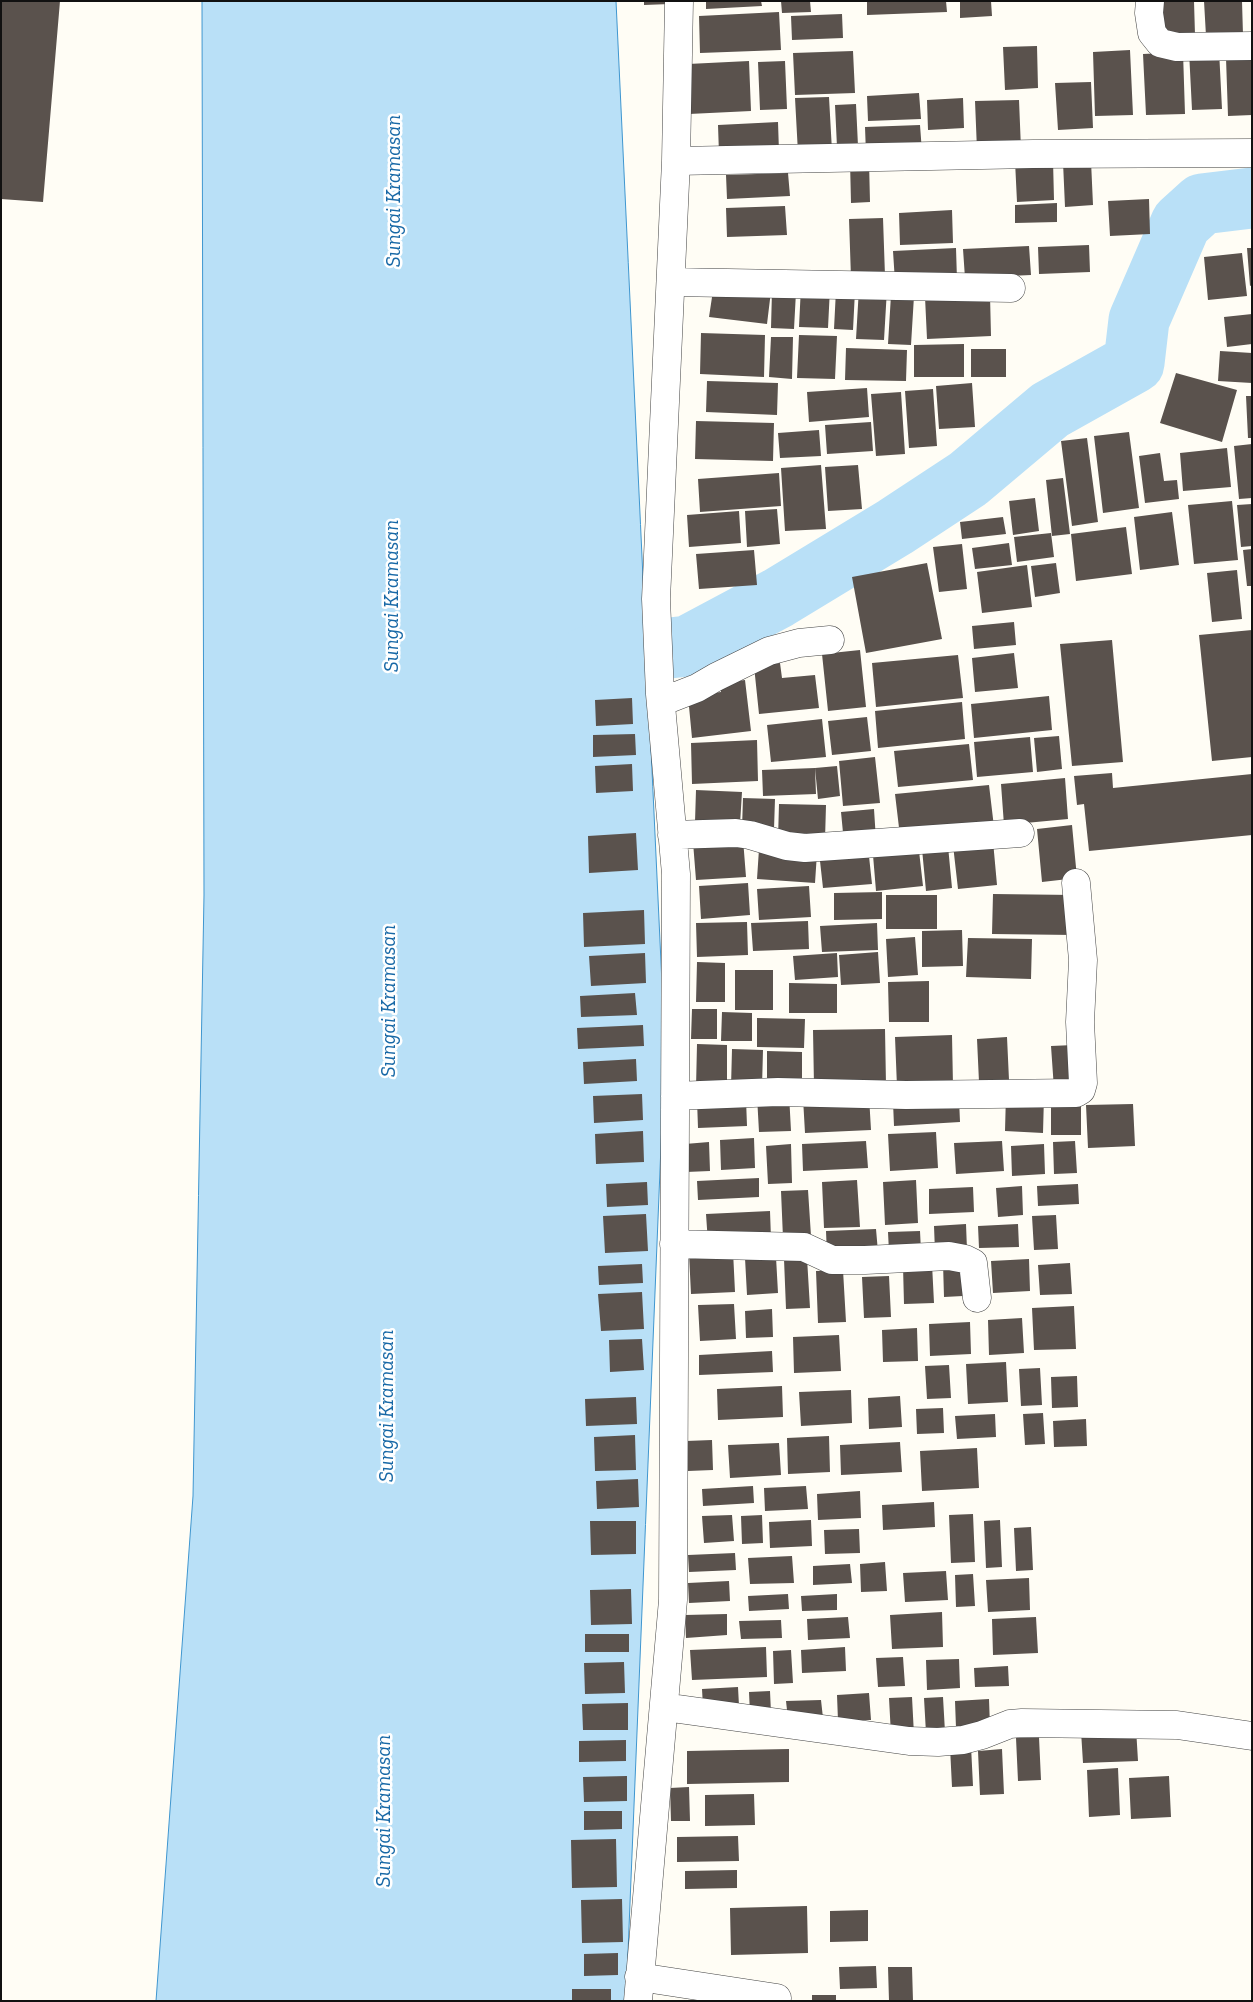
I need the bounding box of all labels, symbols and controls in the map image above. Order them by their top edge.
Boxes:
water label: Sungai Kramasan [381,115,407,267]
water label: Sungai Kramasan [379,520,405,672]
water label: Sungai Kramasan [376,925,402,1077]
water label: Sungai Kramasan [374,1330,400,1482]
water label: Sungai Kramasan [371,1735,397,1887]

